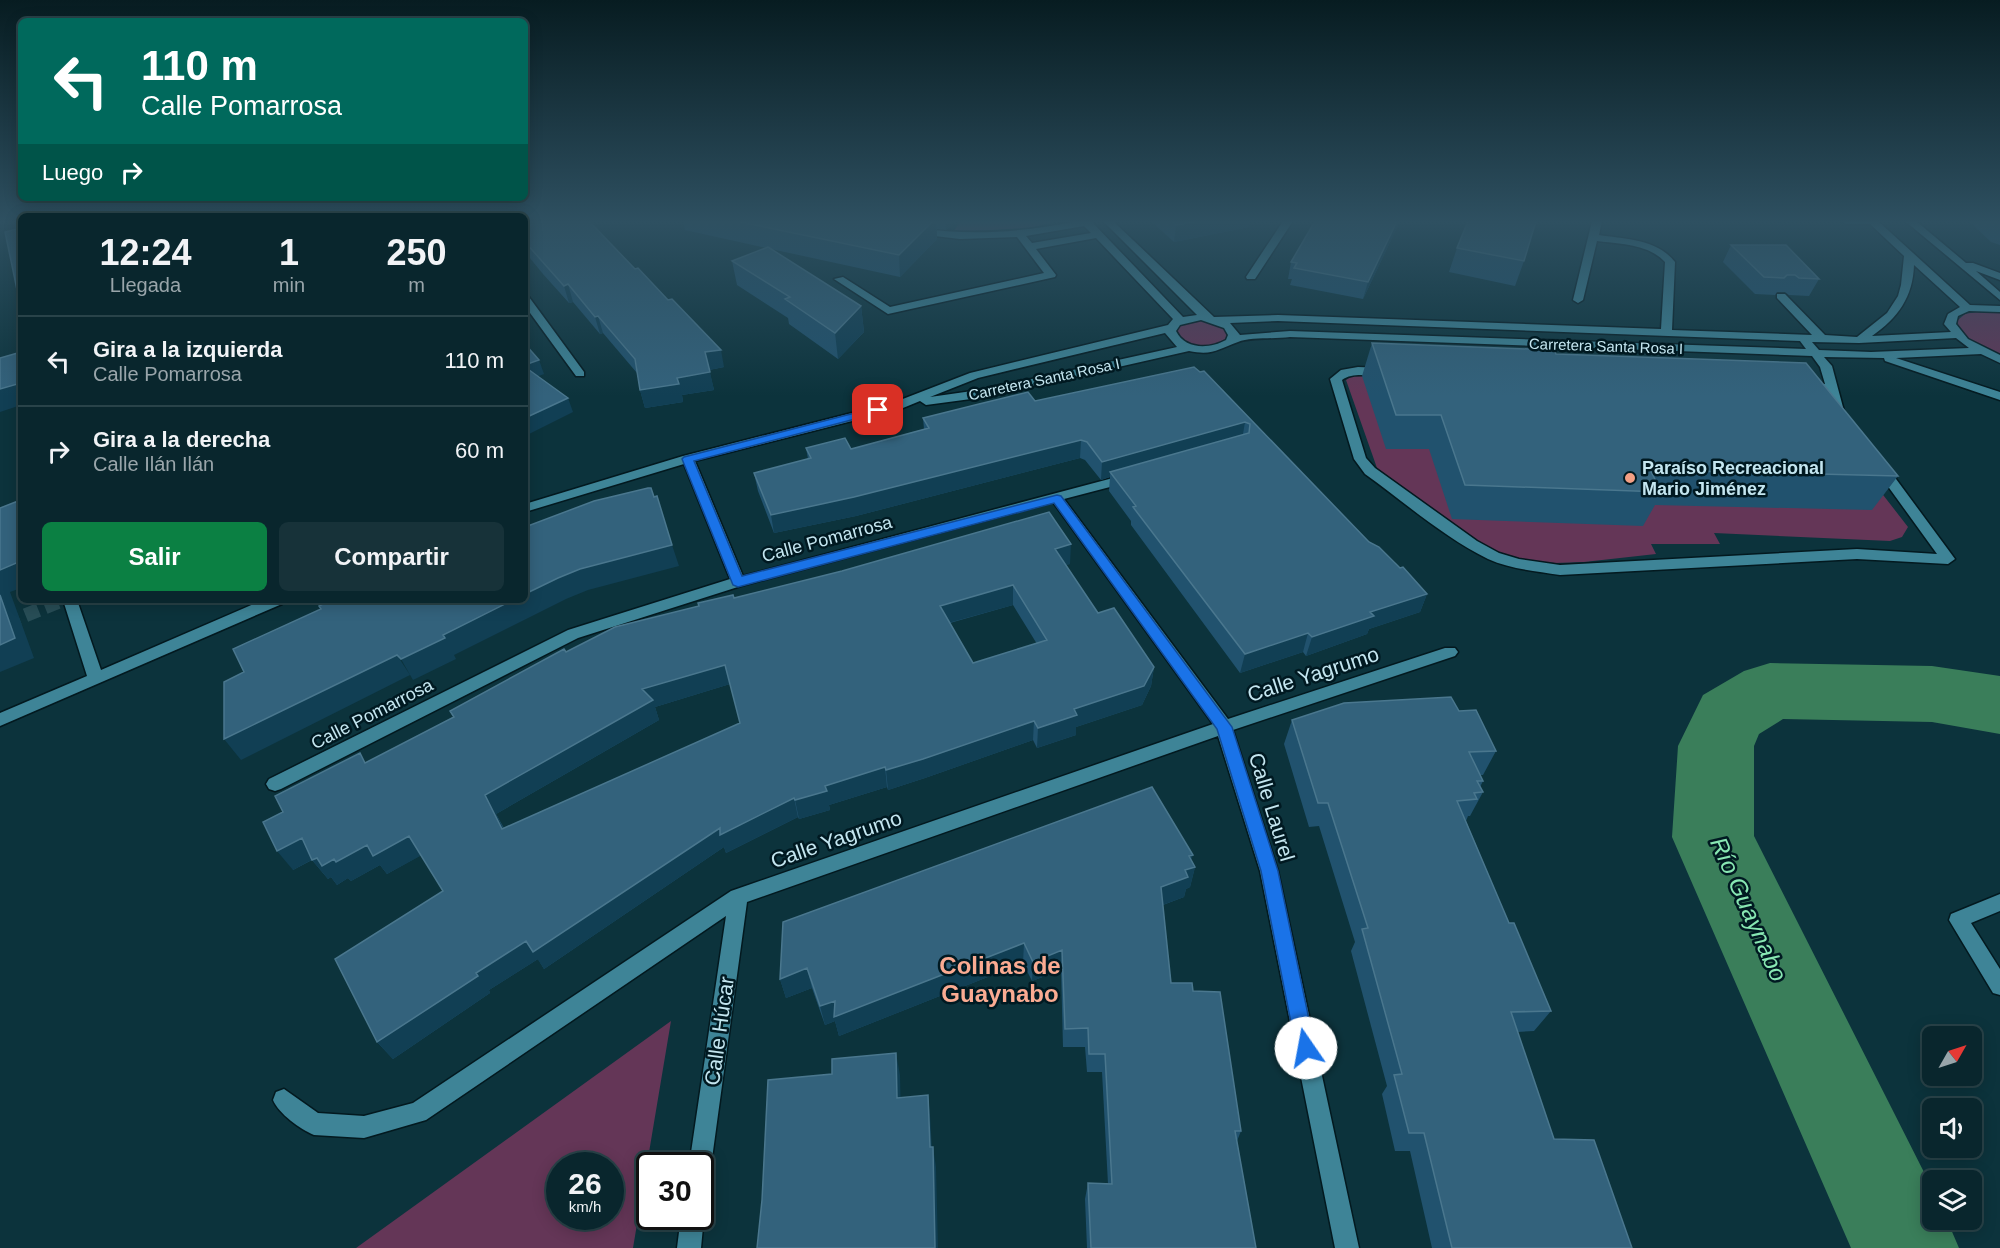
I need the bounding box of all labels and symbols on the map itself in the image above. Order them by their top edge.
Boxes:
street label: Carretera Santa Rosa I [1529,335,1683,357]
street label: Carretera Santa Rosa I [967,355,1121,403]
pin [852,384,903,435]
place label: Paraíso Recreacional Mario Jiménez [1642,458,1824,499]
marker: Paraíso Recreacional Mario Jiménez [1623,471,1637,485]
street label: Calle Pomarrosa [760,512,895,566]
street label: Calle Yagrumo [1244,642,1382,706]
street label: Calle Pomarrosa [308,674,437,753]
street label: Calle Laurel [1245,750,1299,864]
street label: Calle Yagrumo [768,806,904,872]
water label: Río Guaynabo [1705,833,1793,985]
district label: Colinas de Guaynabo [939,952,1061,1007]
street label: Calle Húcar [700,975,738,1087]
position arrow [1274,1016,1338,1080]
north arrow [1922,1026,1982,1086]
speed limit sign: 30 [636,1152,714,1230]

